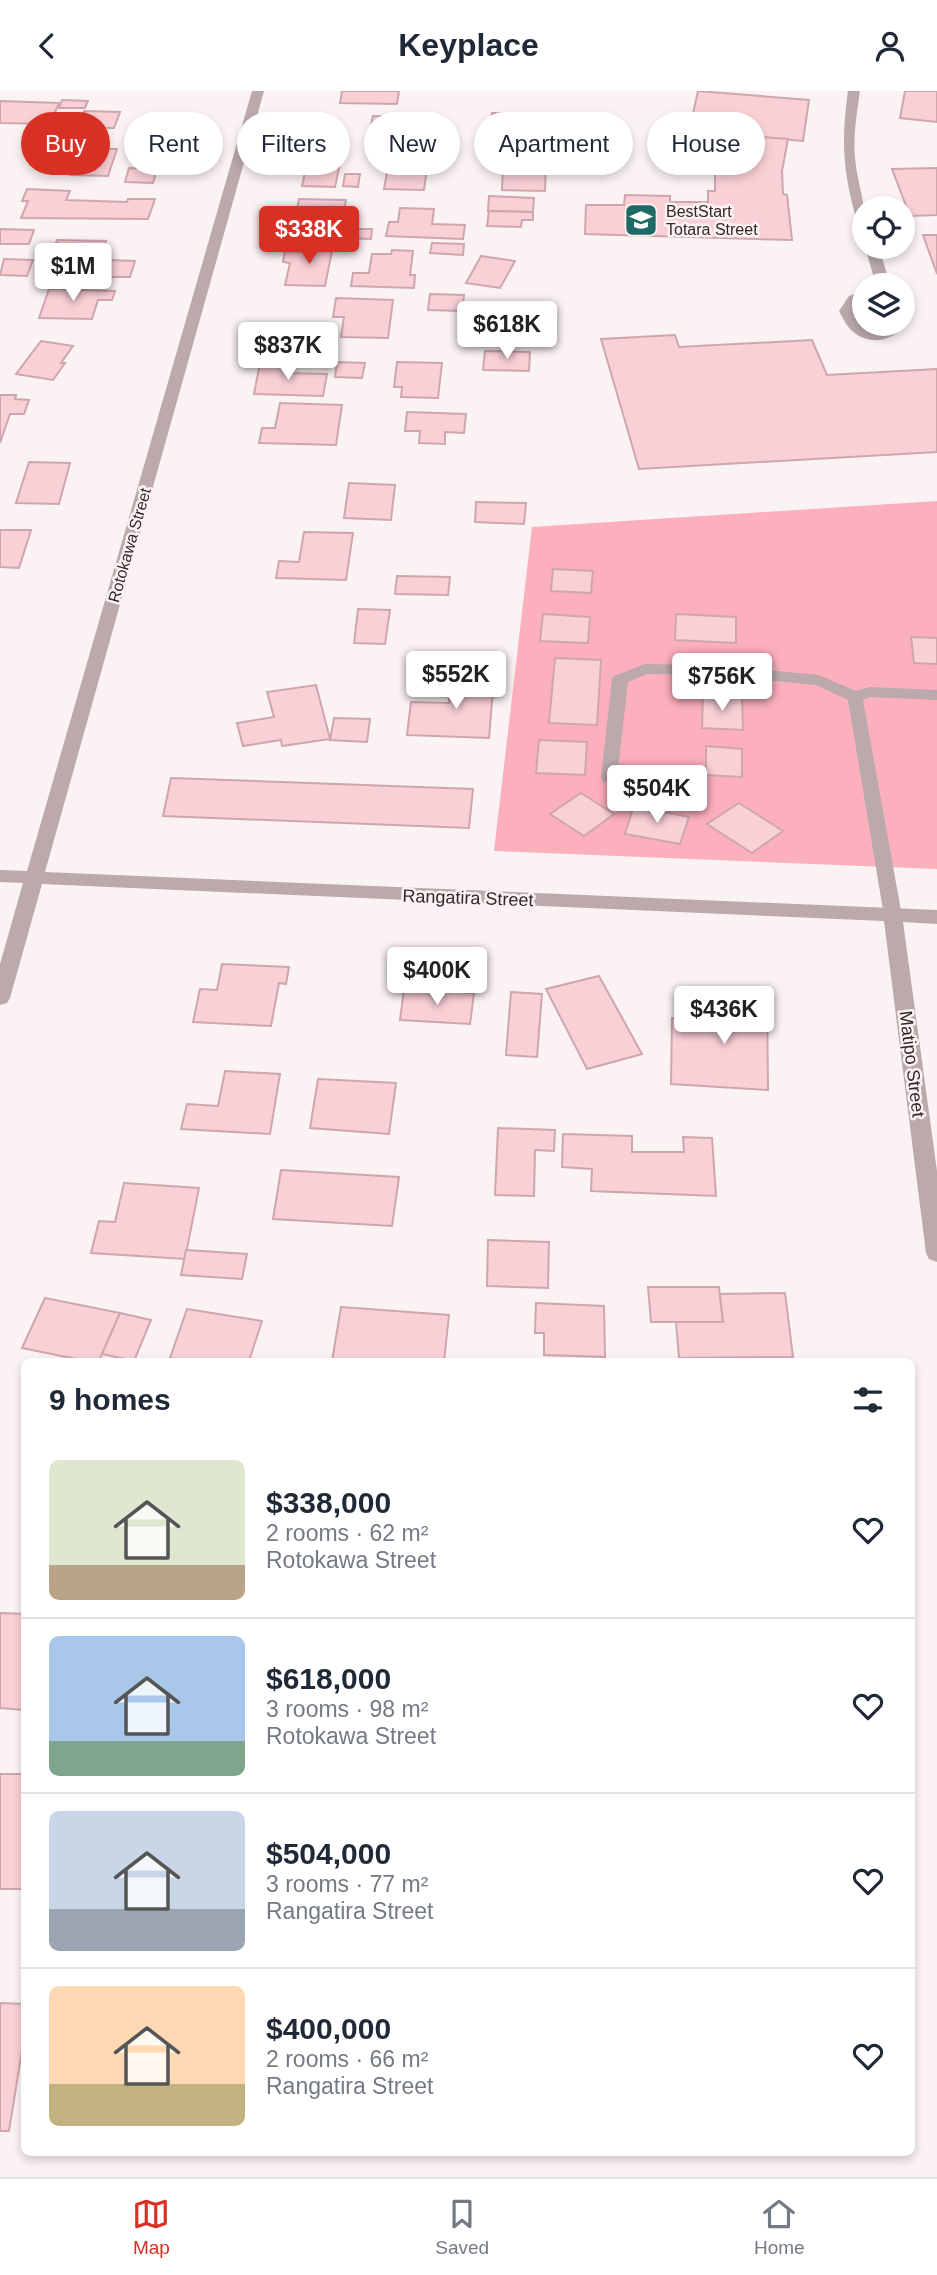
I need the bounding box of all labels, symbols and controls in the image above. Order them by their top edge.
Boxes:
icon: back [28,27,66,65]
text: Keyplace [398,27,539,63]
icon: person [871,27,909,65]
chip: Buy [21,112,110,175]
chip: Rent [124,112,223,175]
chip: Filters [237,112,350,175]
chip: New [364,112,460,175]
chip: Apartment [474,112,633,175]
chip: House [647,112,765,175]
map controls [852,196,915,336]
button: locate [852,196,915,259]
school or university icon: BestStart Totara Street [622,201,660,239]
place label: BestStart Totara Street [666,203,758,238]
pin: $338K [260,207,358,266]
text: $338K [275,216,343,242]
pin: $1M [39,243,107,303]
text: $1M [51,253,95,279]
button: layers [852,273,915,336]
pin: $618K [458,301,556,361]
text: $618K [473,311,541,337]
pin: $837K [239,323,337,382]
text: $837K [254,332,322,358]
street label: Rotokawa Street [105,485,154,604]
pin: $552K [407,651,505,711]
pin: $756K [673,653,771,713]
text: $552K [422,661,490,687]
text: $756K [688,663,756,689]
pin: $504K [608,765,706,825]
text: $504K [623,775,691,801]
street label: Rangatira Street [402,886,534,910]
pin: $400K [388,947,486,1007]
text: $400K [403,957,471,983]
pin: $436K [675,986,773,1046]
text: $436K [690,996,758,1022]
street label: Matipo Street [896,1010,928,1118]
icon: filters [849,1381,887,1419]
text: 9 homes [49,1383,171,1416]
text: $338,000 [266,1486,391,1519]
icon: home [105,1488,189,1572]
icon: heart [849,1511,887,1549]
text: 2 rooms · 62 m² [266,1520,428,1546]
text: Rotokawa Street [266,1547,436,1573]
text: $618,000 [266,1662,391,1695]
icon: home [105,1664,189,1748]
icon: heart [849,1687,887,1725]
text: 3 rooms · 98 m² [266,1696,428,1722]
text: Rotokawa Street [266,1723,436,1749]
text: $504,000 [266,1837,391,1870]
icon: home [105,1839,189,1923]
icon: heart [849,1862,887,1900]
text: 3 rooms · 77 m² [266,1871,428,1897]
text: Rangatira Street [266,1898,433,1924]
text: $400,000 [266,2012,391,2045]
icon: home [105,2014,189,2098]
icon: heart [849,2037,887,2075]
text: 2 rooms · 66 m² [266,2046,428,2072]
text: Rangatira Street [266,2073,433,2099]
tab: Map [132,2195,170,2259]
tab: Saved [435,2195,489,2259]
tab: Home [754,2195,805,2259]

